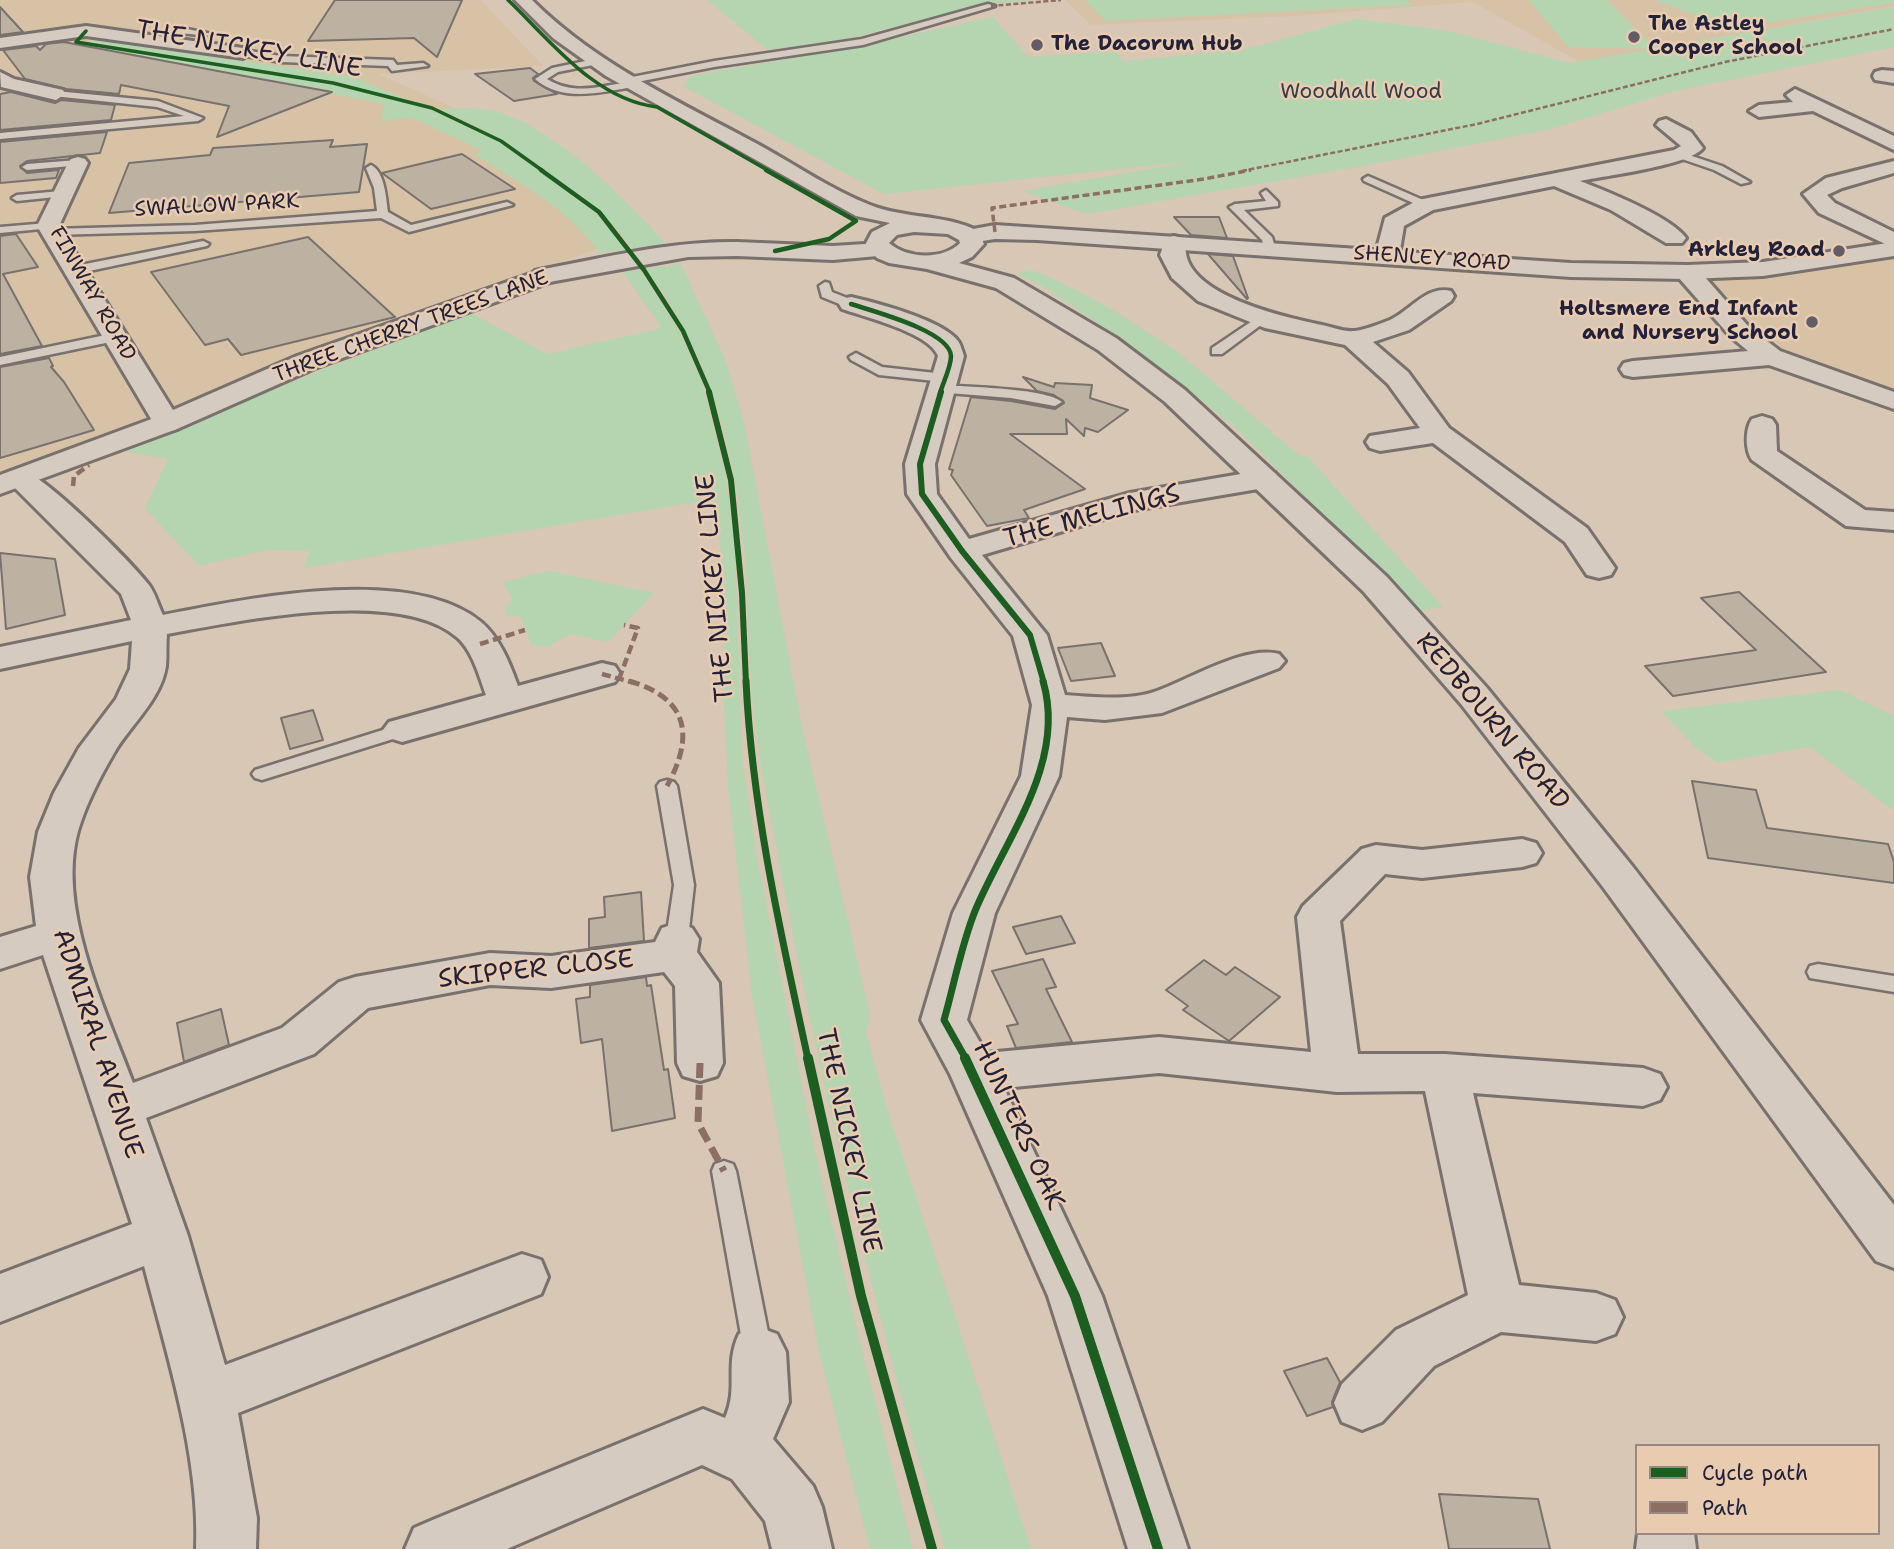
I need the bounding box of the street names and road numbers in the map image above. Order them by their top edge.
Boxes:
street label: THE NICKEY LINE [134,15,364,85]
street label: SWALLOW PARK [134,189,300,223]
street label: FINWAY ROAD [43,222,141,366]
street label: SHENLEY ROAD [1353,241,1511,277]
street label: THREE CHERRY TREES LANE [270,265,552,389]
street label: THE NICKEY LINE [690,473,742,703]
street label: THE MELINGS [1000,478,1184,556]
street label: REDBOURN ROAD [1409,627,1575,817]
street label: ADMIRAL AVENUE [45,925,149,1163]
street label: SKIPPER CLOSE [437,944,635,996]
street label: THE NICKEY LINE [809,1026,887,1256]
street label: HUNTERS OAK [965,1037,1071,1215]

